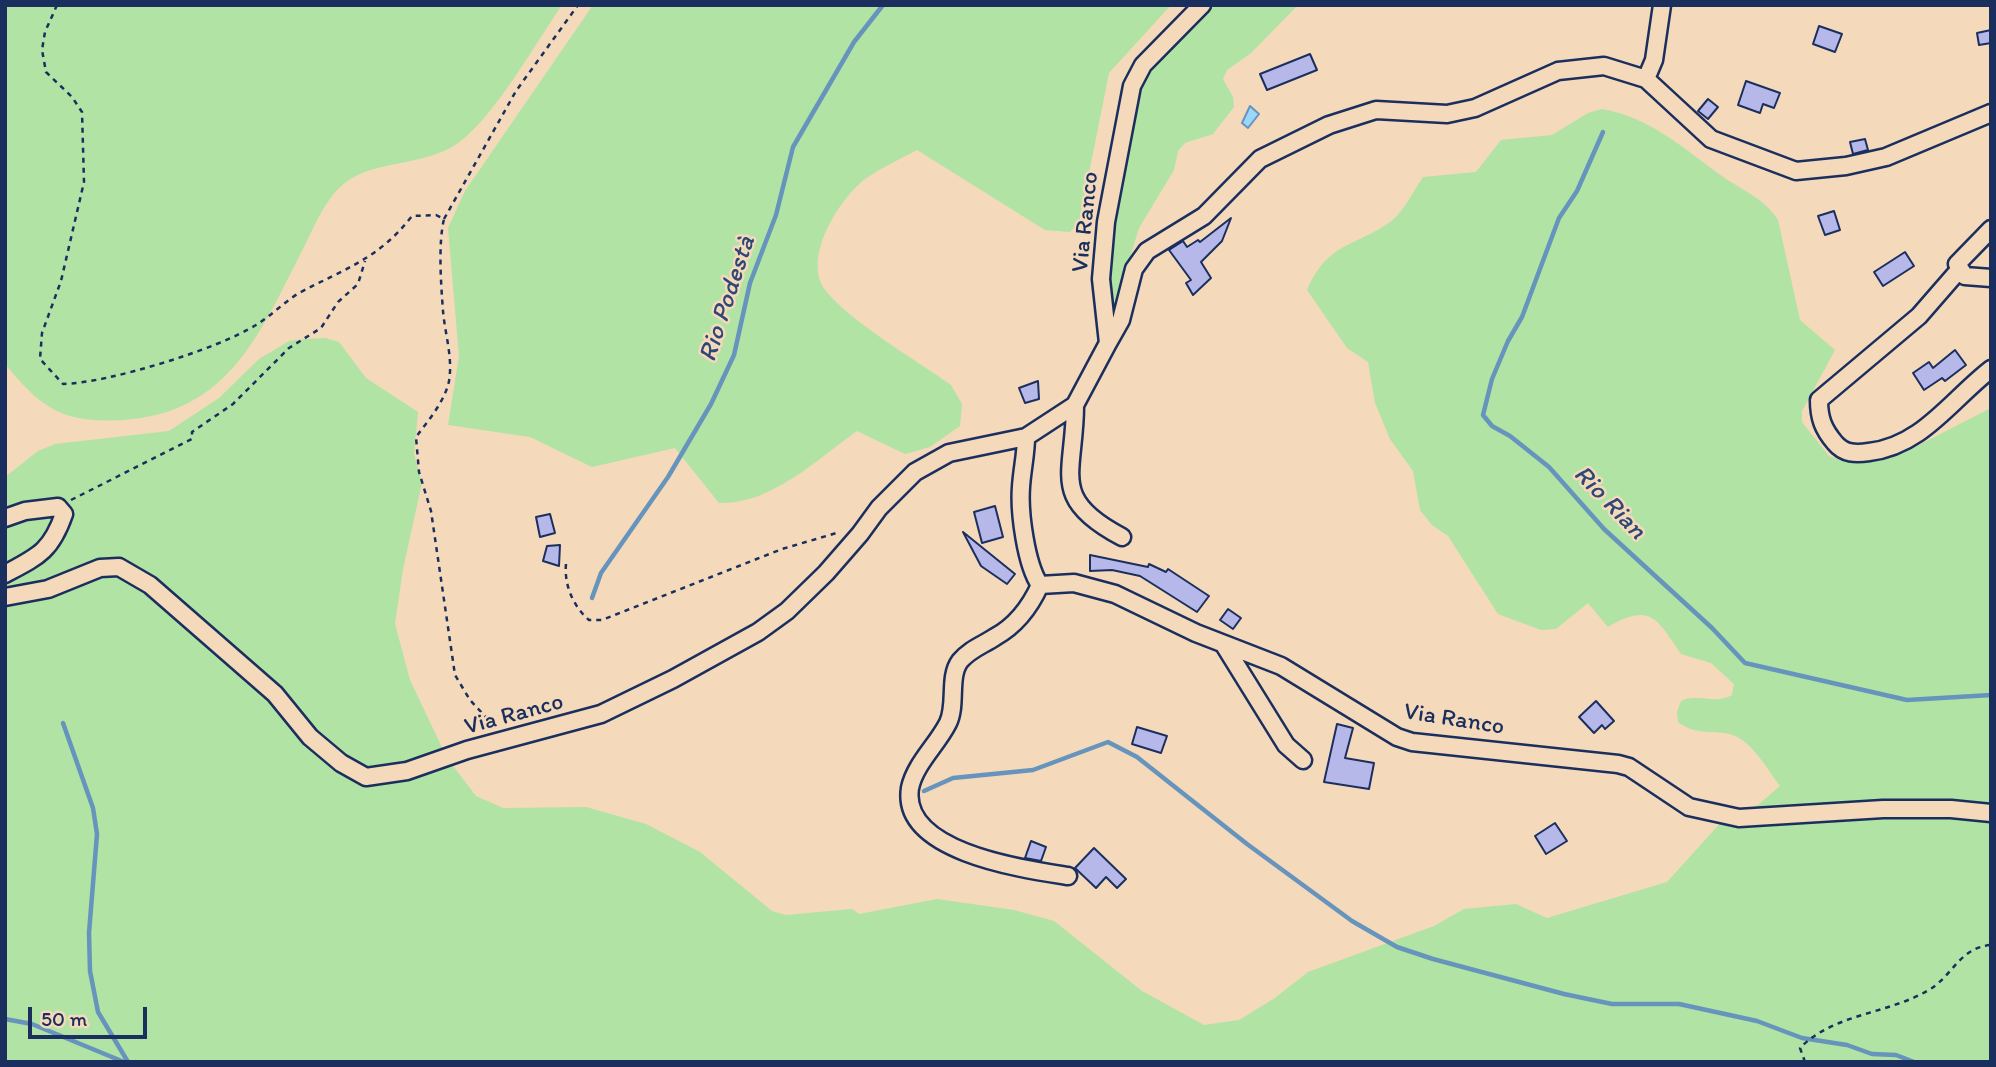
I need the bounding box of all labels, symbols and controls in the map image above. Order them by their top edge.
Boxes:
street label: Via Ranco [1066,170,1106,274]
water label: Rio Podestà [693,232,763,366]
water label: Rio Rian [1566,459,1652,547]
street label: Via Ranco [461,688,567,742]
street label: Via Ranco [1402,698,1506,742]
scale bar [32,993,150,1038]
text: 50 m [41,1006,87,1031]

